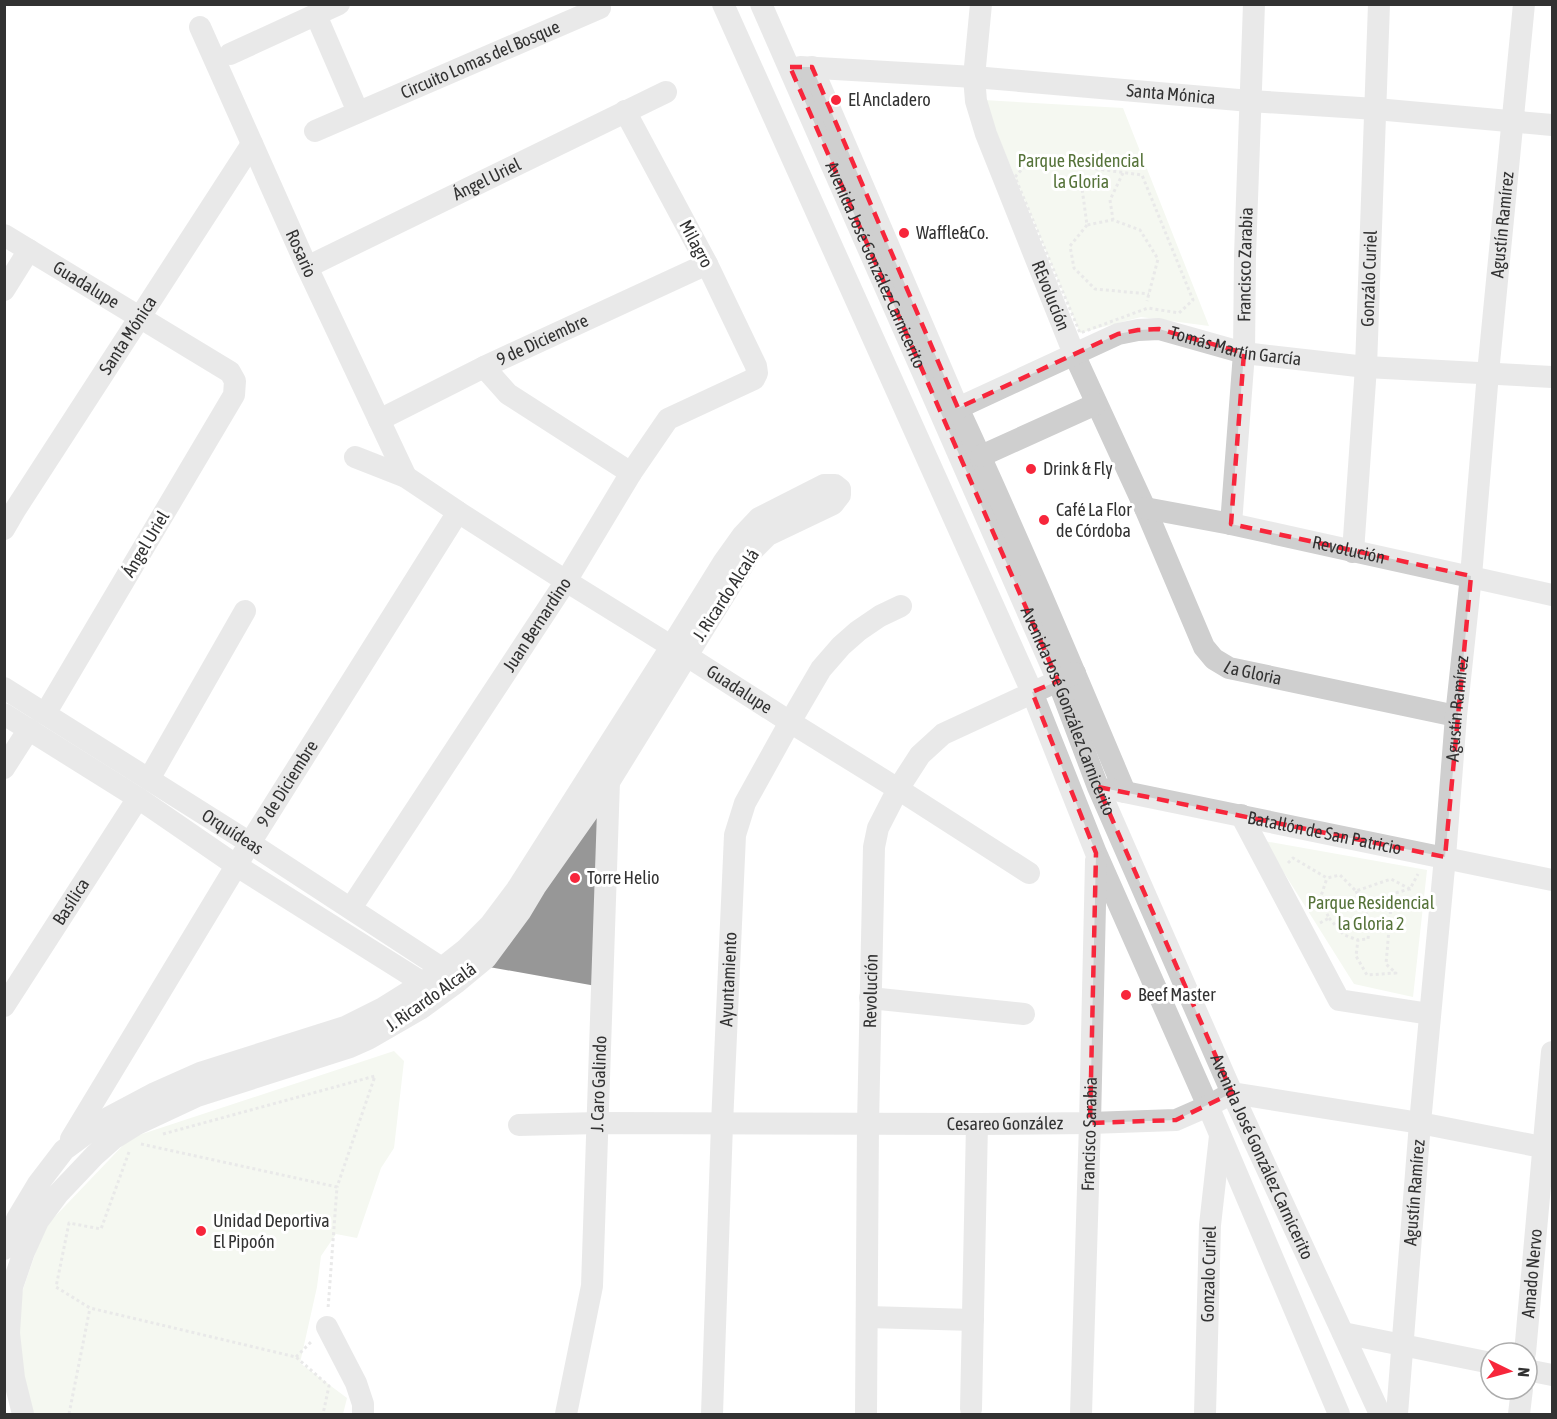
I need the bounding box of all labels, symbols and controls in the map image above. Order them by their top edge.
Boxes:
street label: Circuito Lomas del Bosque [397,16,563,103]
street label: Santa Mónica [1126,79,1216,108]
place label: El Ancladero [848,89,931,110]
marker: El Ancladero [829,93,843,107]
park label: Parque Residencial la Gloria [1017,150,1145,192]
street label: Ángel Uriel [449,153,524,204]
street label: Avenida José González Carnicerito [821,158,930,371]
street label: Agustín Ramírez [1486,170,1518,279]
street label: Francisco Zarabia [1233,207,1257,322]
street label: Milagro [675,216,718,271]
place label: Waffle&Co. [916,222,989,243]
street label: Rosario [282,226,321,281]
marker: Waffle&Co. [897,226,911,240]
street label: Gonzálo Curiel [1356,230,1381,327]
street label: Guadalupe [49,256,123,312]
street label: REvolución [1028,257,1075,334]
street label: Santa Mónica [95,292,161,378]
street label: 9 de Diciembre [493,309,591,370]
street label: Tomás Martín García [1168,322,1302,370]
place label: Drink & Fly [1043,458,1113,479]
marker: Drink & Fly [1024,462,1038,476]
place label: Café La Flor de Córdoba [1056,499,1132,541]
street label: Ángel Uriel [118,507,174,581]
marker: Café La Flor de Córdoba [1037,513,1051,527]
street label: Revolución [1310,531,1387,568]
street label: J. Ricardo Alcalá [688,545,763,645]
street label: Juan Bernardino [498,573,575,676]
street label: Avenida José González Carnicerito [1017,603,1120,819]
street label: Agustín Ramírez [1441,654,1472,762]
street label: La Gloria [1220,656,1284,689]
street label: Guadalupe [703,660,776,718]
street label: 9 de Diciembre [252,736,322,831]
street label: Orquídeas [198,804,267,859]
street label: Batallón de San Patricio [1246,807,1403,859]
place label: Torre Helio [587,867,660,888]
marker: Torre Helio [568,871,582,885]
street label: Basílica [48,874,93,929]
park label: Parque Residencial la Gloria 2 [1307,892,1435,934]
street label: Ayuntamiento [715,931,741,1027]
street label: Revolución [859,954,882,1028]
street label: J. Ricardo Alcalá [381,958,480,1035]
place label: Beef Master [1138,984,1216,1005]
marker: Beef Master [1119,988,1133,1002]
street label: J. Caro Galindo [586,1035,610,1132]
street label: Avenida José González Carnicerito [1206,1051,1318,1263]
street label: Francisco Sarabia [1077,1077,1101,1191]
street label: Cesareo González [947,1112,1064,1134]
street label: Agustín Ramírez [1399,1138,1429,1247]
place label: Unidad Deportiva El Pipoón [213,1210,330,1252]
marker: Unidad Deportiva El Pipoón [194,1224,208,1238]
street label: Gonzalo Curiel [1196,1225,1220,1322]
street label: Amado Nervo [1517,1228,1546,1319]
north arrow [1479,1341,1539,1401]
text: N [1515,1367,1533,1378]

